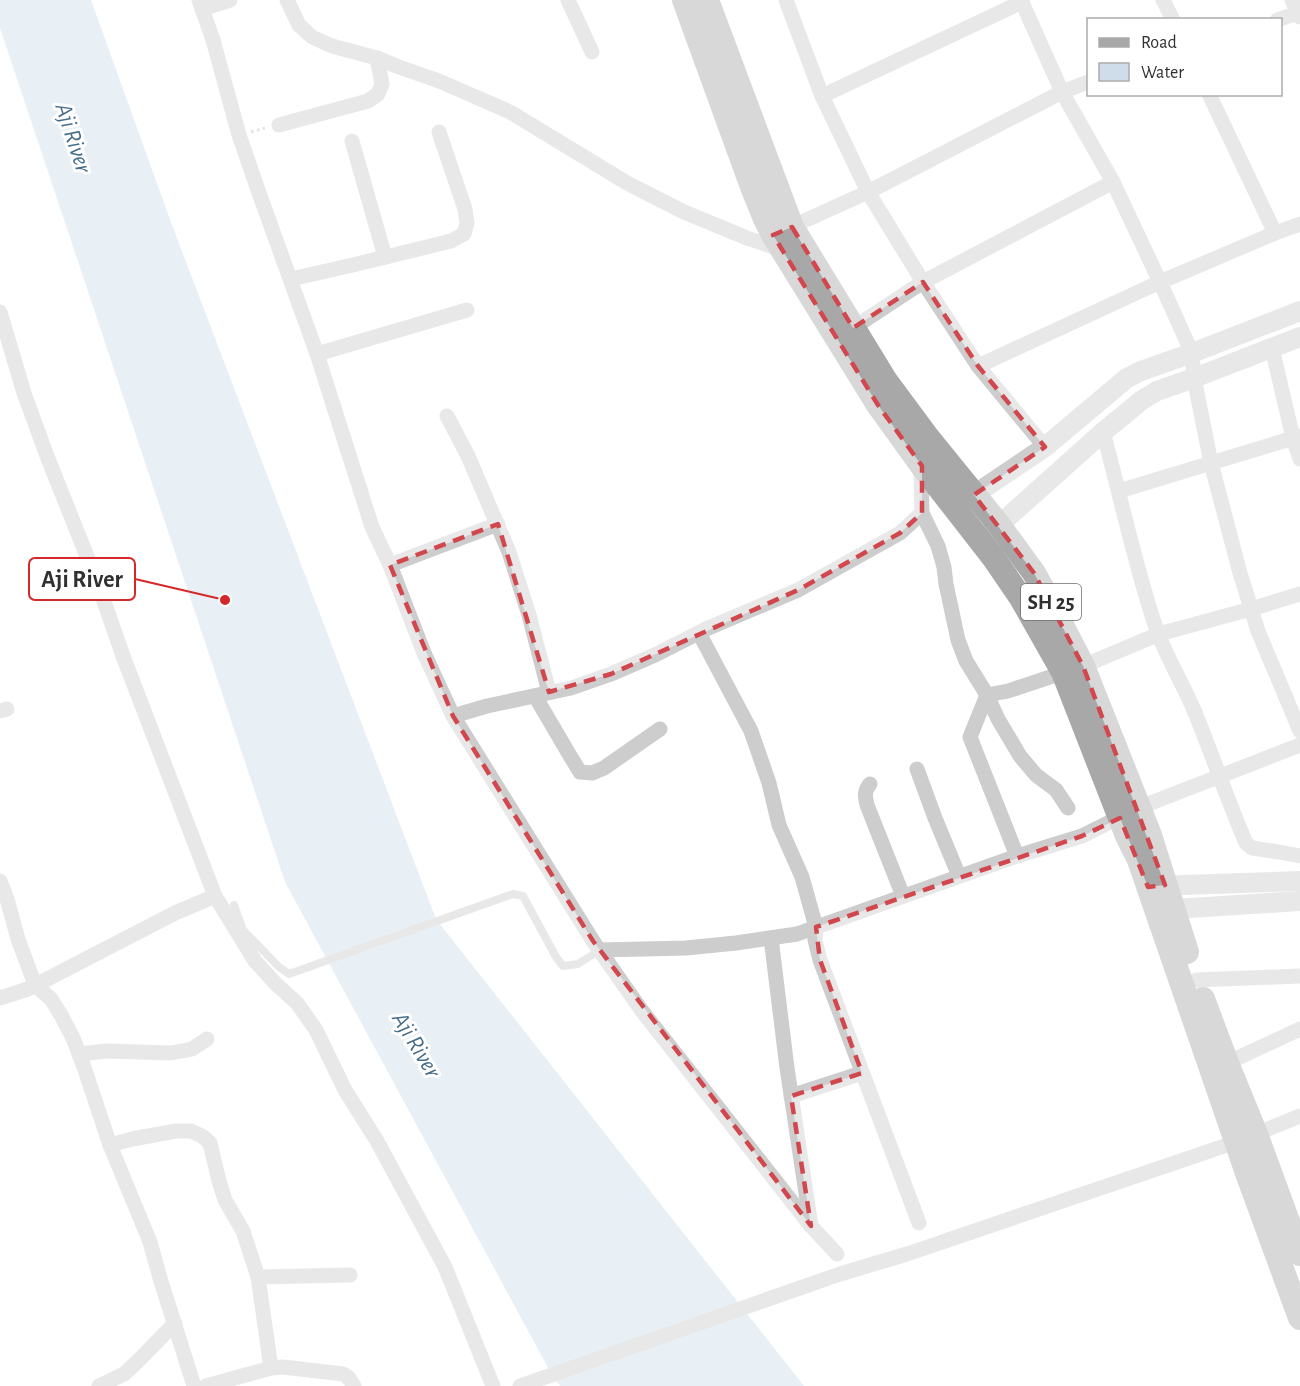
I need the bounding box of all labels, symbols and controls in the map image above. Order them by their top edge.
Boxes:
legend [1087,18,1282,96]
text: Road [1141,34,1177,52]
text: Water [1141,64,1184,82]
water label: Aji River [50,99,96,177]
callout: Aji River [29,558,135,600]
text: Aji River [41,568,123,592]
road number: SH 25 [1021,584,1081,620]
water label: Aji River [387,1007,445,1083]

